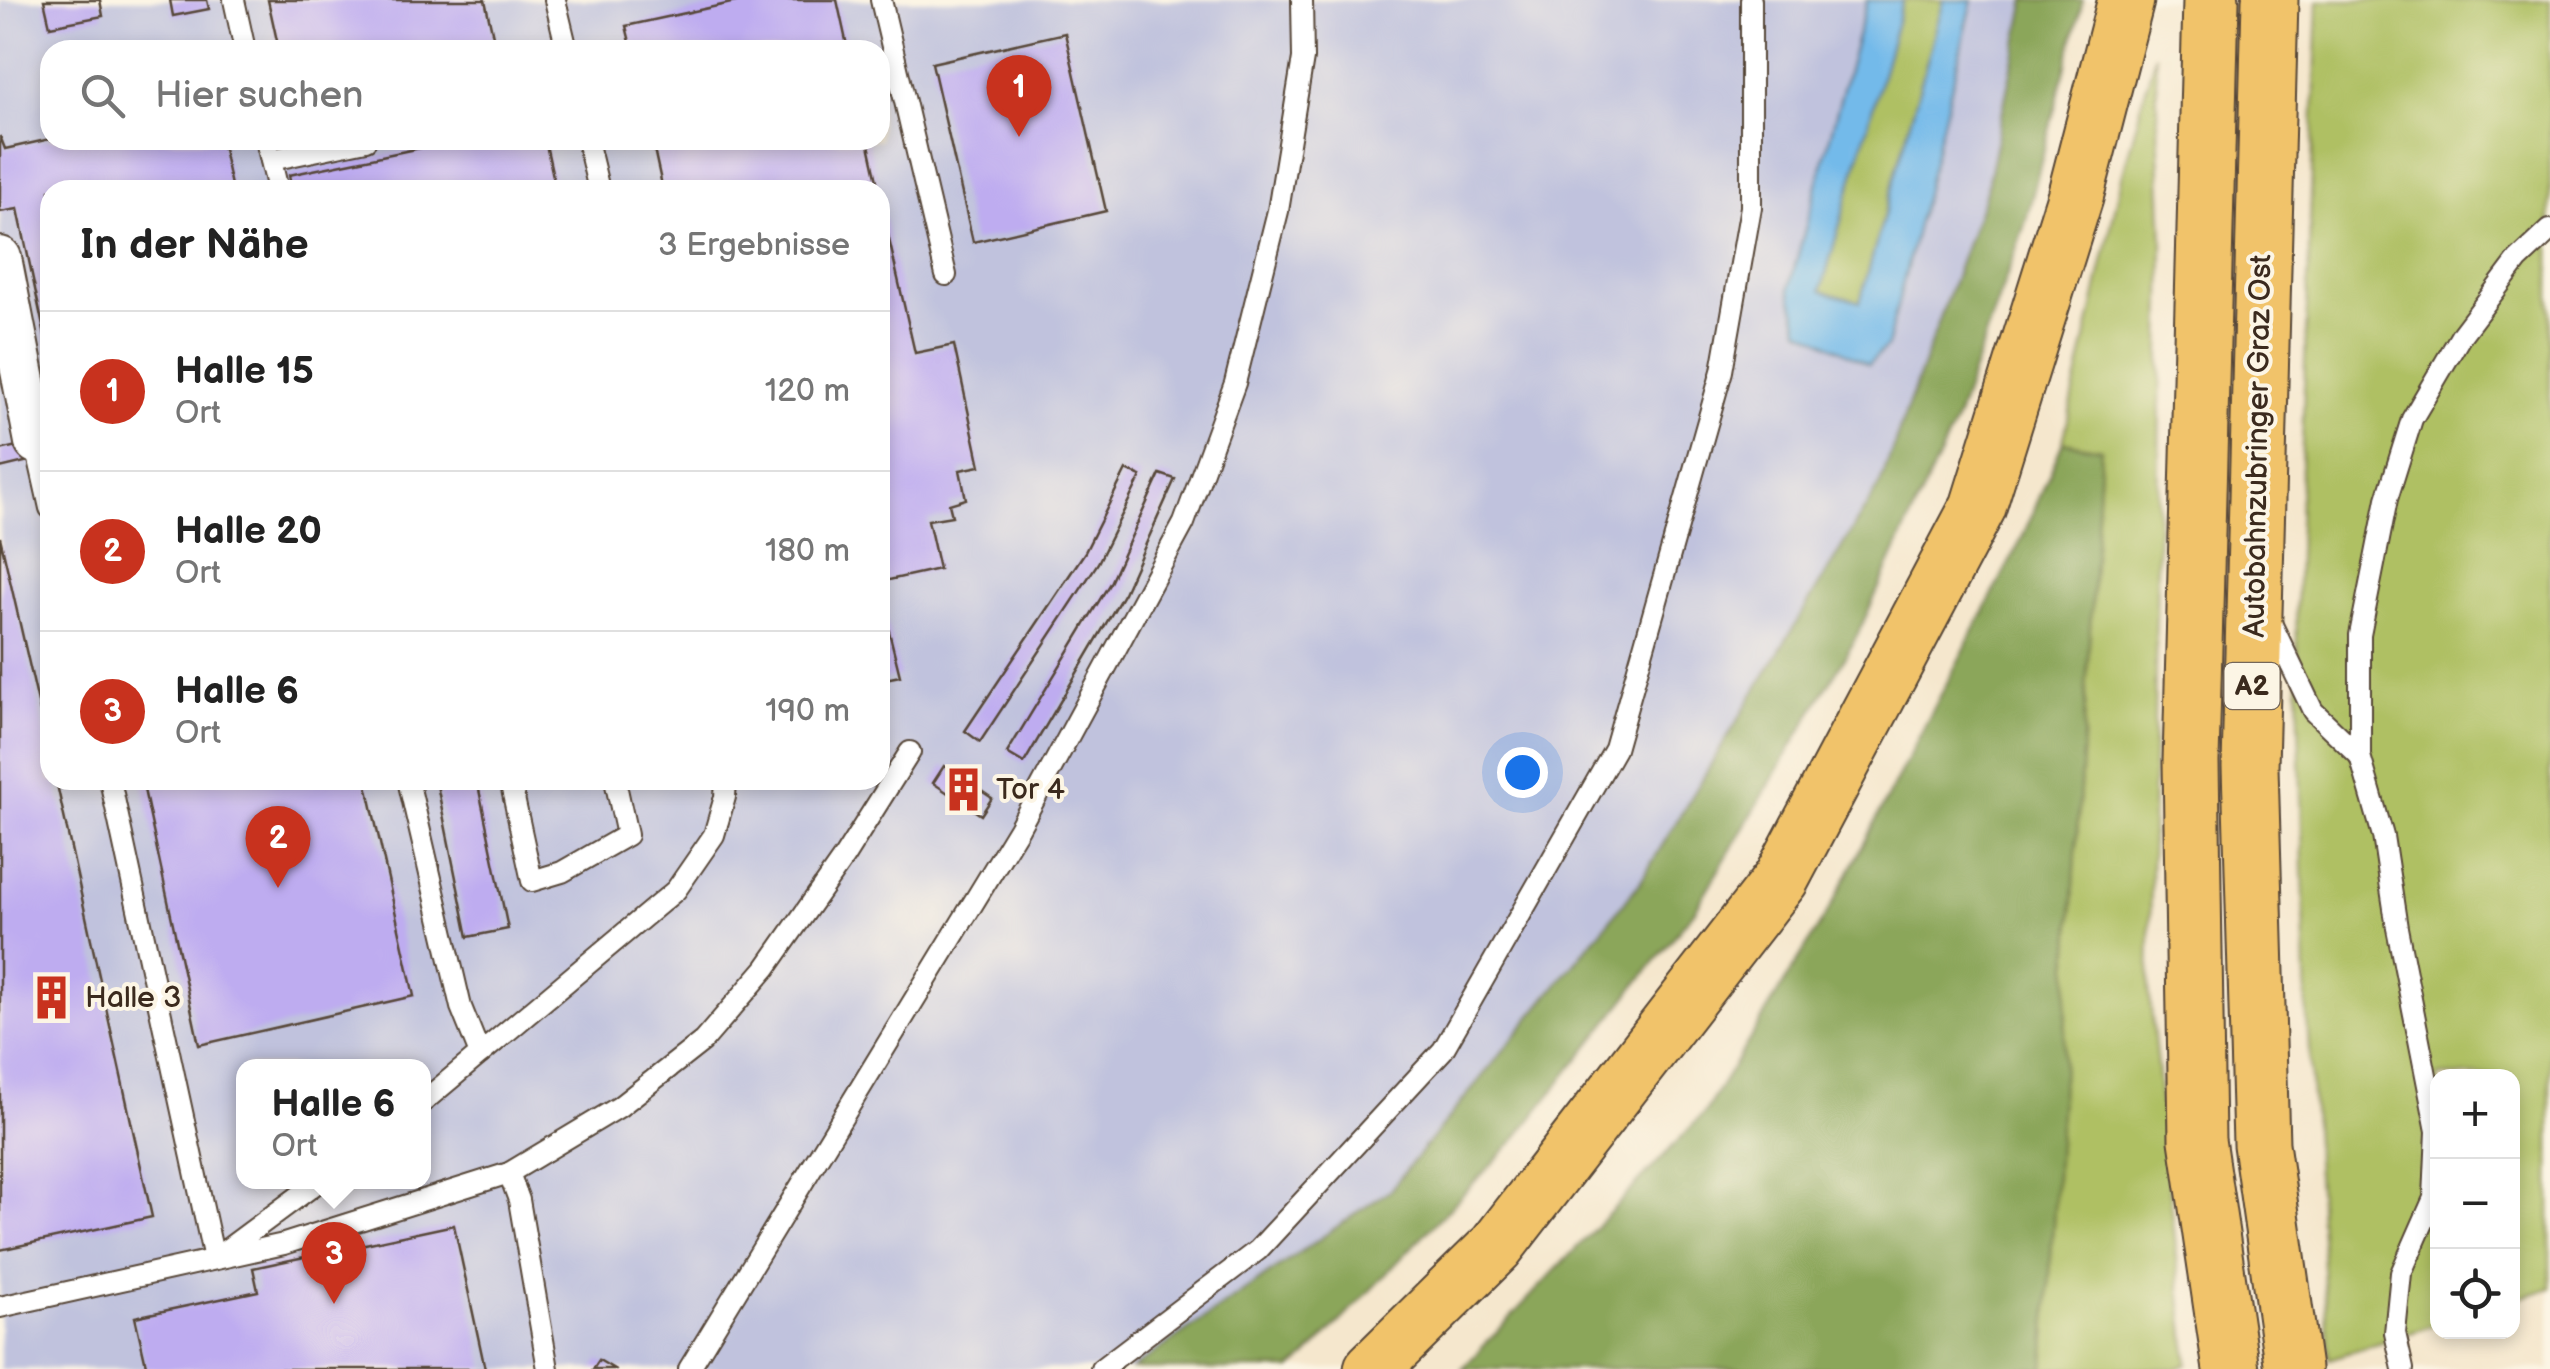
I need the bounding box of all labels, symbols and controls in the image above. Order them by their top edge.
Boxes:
search box [40,40,890,150]
pin: 1 [986,54,1052,137]
icon: search [75,68,130,123]
text: Hier suchen [155,73,363,118]
text: In der Nähe [80,220,309,271]
text: 3 Ergebnisse [658,226,850,265]
street label: Autobahnzubringer Graz Ost [2237,254,2279,638]
text: Halle 15 [175,349,314,394]
text: 1 [106,372,119,411]
text: 120 m [765,372,850,411]
text: Ort [175,394,221,433]
text: Halle 20 [175,509,322,554]
text: 2 [103,532,122,571]
text: 180 m [765,532,850,571]
text: Ort [175,554,221,593]
road number: A2 [2224,663,2280,709]
text: Halle 6 [175,669,299,714]
text: 3 [103,692,122,731]
text: 190 m [765,692,850,731]
text: Ort [175,714,221,753]
your location [1497,747,1548,798]
building icon: Tor 4 [939,766,987,814]
place label: Tor 4 [996,772,1065,808]
pin: 2 [246,806,310,888]
building icon: Halle 3 [28,974,76,1022]
place label: Halle 3 [85,980,181,1016]
popup [236,1059,431,1189]
map controls [2430,1069,2520,1339]
button: + [2430,1069,2520,1159]
text: Halle 6 [271,1082,396,1127]
text: Ort [271,1127,318,1166]
button: − [2430,1159,2520,1249]
pin: 3 [302,1222,366,1304]
button: locate [2430,1249,2520,1339]

